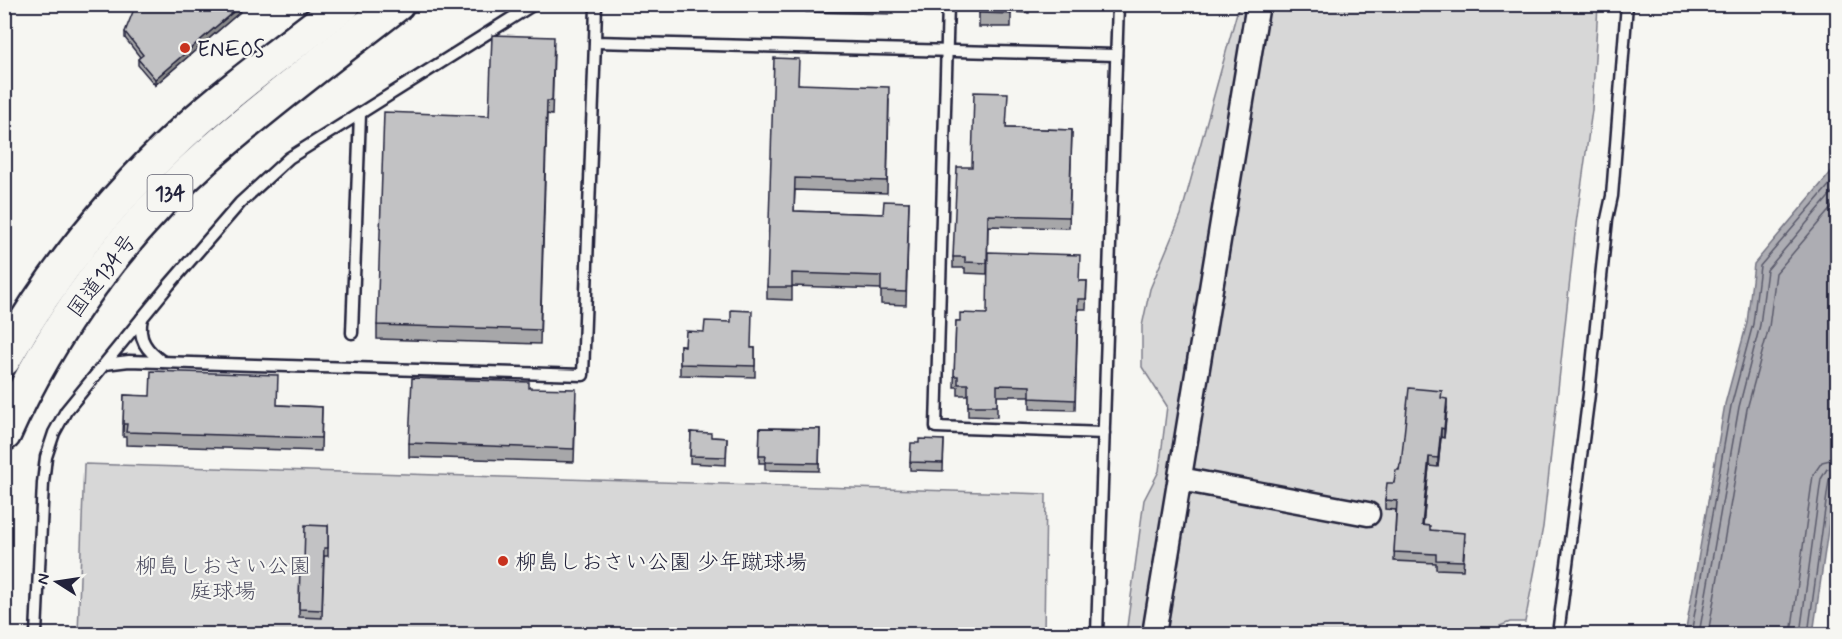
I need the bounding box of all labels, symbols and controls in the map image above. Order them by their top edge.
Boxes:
place label: ENEOS [197,36,265,64]
marker: ENEOS [178,41,192,55]
road number: 134 [148,175,192,211]
street label: 国道134号 [62,229,143,324]
place label: 柳島しおさい公園 少年蹴球場 [515,549,807,577]
north arrow [27,552,87,612]
park label: 柳島しおさい公園 庭球場 [135,553,311,606]
marker: 柳島しおさい公園 少年蹴球場 [496,554,510,568]
text: N [32,572,55,587]

